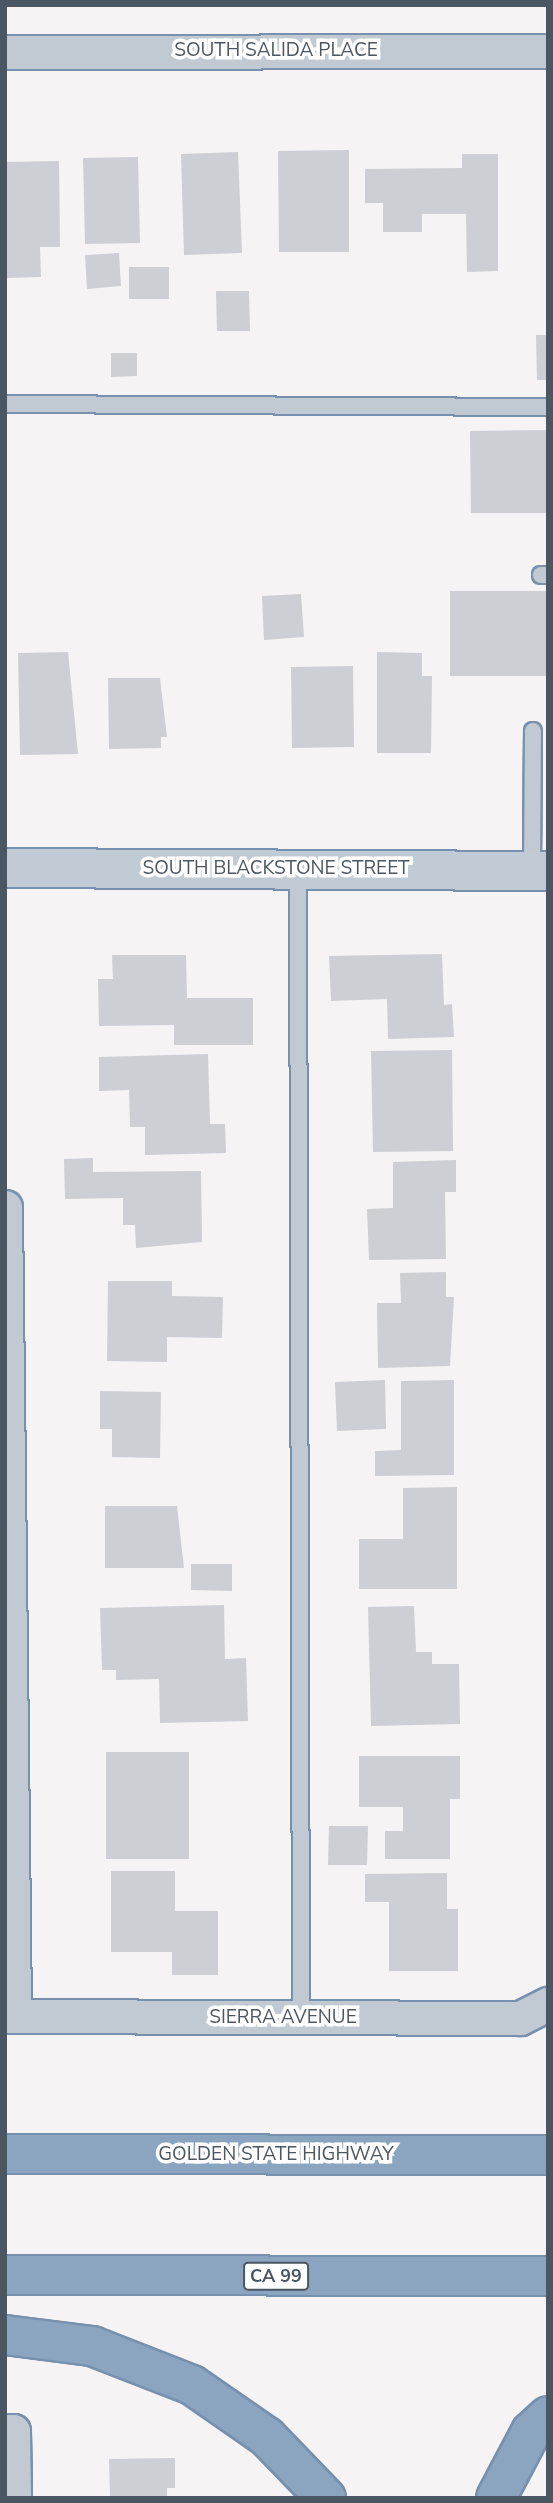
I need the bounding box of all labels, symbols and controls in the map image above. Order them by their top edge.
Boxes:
street label: SOUTH SALIDA PLACE [174,40,378,62]
street label: SOUTH BLACKSTONE STREET [143,858,409,880]
street label: SIERRA AVENUE [209,2007,357,2029]
street label: GOLDEN STATE HIGHWAY [158,2144,394,2166]
road number: CA 99 [243,2262,309,2290]

